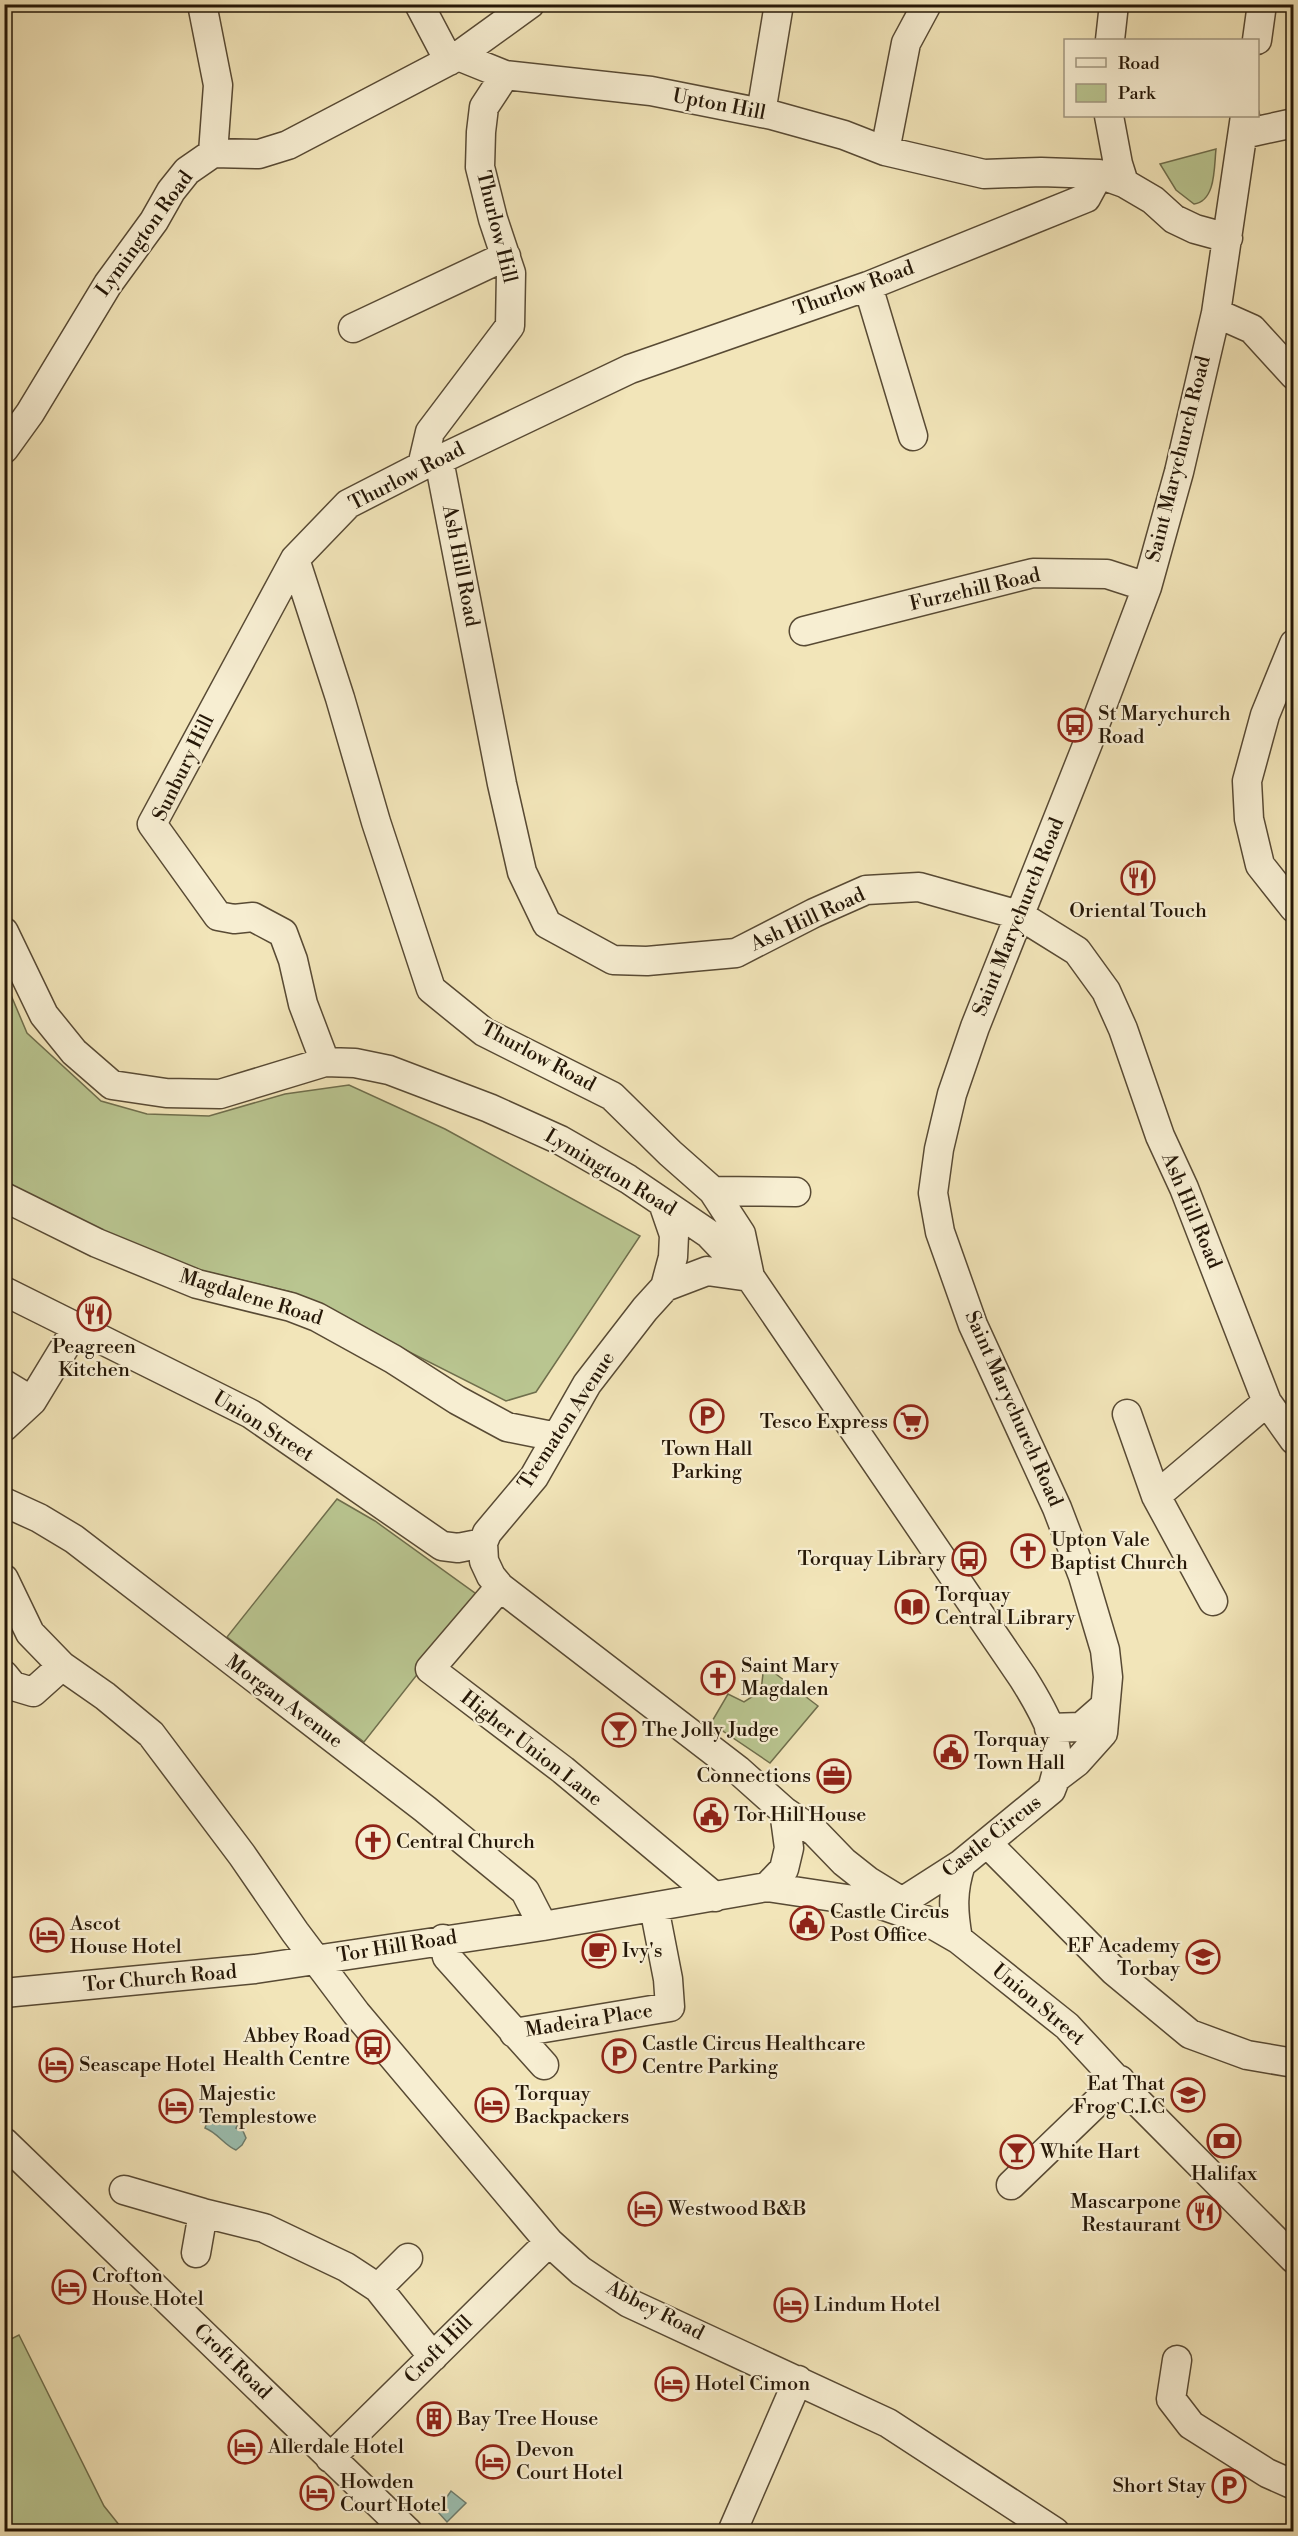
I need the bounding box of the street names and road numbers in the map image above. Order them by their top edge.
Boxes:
street label: Upton Hill [670,84,768,126]
street label: Lymington Road [91,166,199,302]
street label: Thurlow Hill [470,168,522,286]
street label: Thurlow Road [790,255,918,322]
street label: Saint Marychurch Road [1141,353,1217,565]
street label: Thurlow Road [345,437,470,517]
street label: Ash Hill Road [436,502,484,630]
street label: Furzehill Road [907,563,1044,617]
street label: Sunbury Hill [148,711,221,825]
street label: Saint Marychurch Road [968,814,1070,1020]
street label: Ash Hill Road [746,882,870,958]
street label: Thurlow Road [476,1016,600,1098]
street label: Lymington Road [540,1124,681,1223]
street label: Ash Hill Road [1155,1148,1227,1273]
street label: Magdalene Road [176,1264,326,1332]
street label: Saint Marychurch Road [959,1307,1068,1511]
street label: Trematon Avenue [513,1347,621,1495]
street label: Union Street [208,1386,318,1468]
street label: Morgan Avenue [221,1650,347,1754]
street label: Higher Union Lane [455,1686,607,1812]
street label: Castle Circus [937,1790,1047,1884]
street label: Tor Hill Road [335,1925,459,1969]
street label: Union Street [986,1959,1090,2051]
street label: Tor Church Road [82,1960,238,1998]
street label: Madeira Place [524,1999,654,2043]
street label: Abbey Road [601,2275,709,2347]
street label: Croft Hill [400,2310,479,2389]
street label: Croft Road [188,2319,277,2406]

